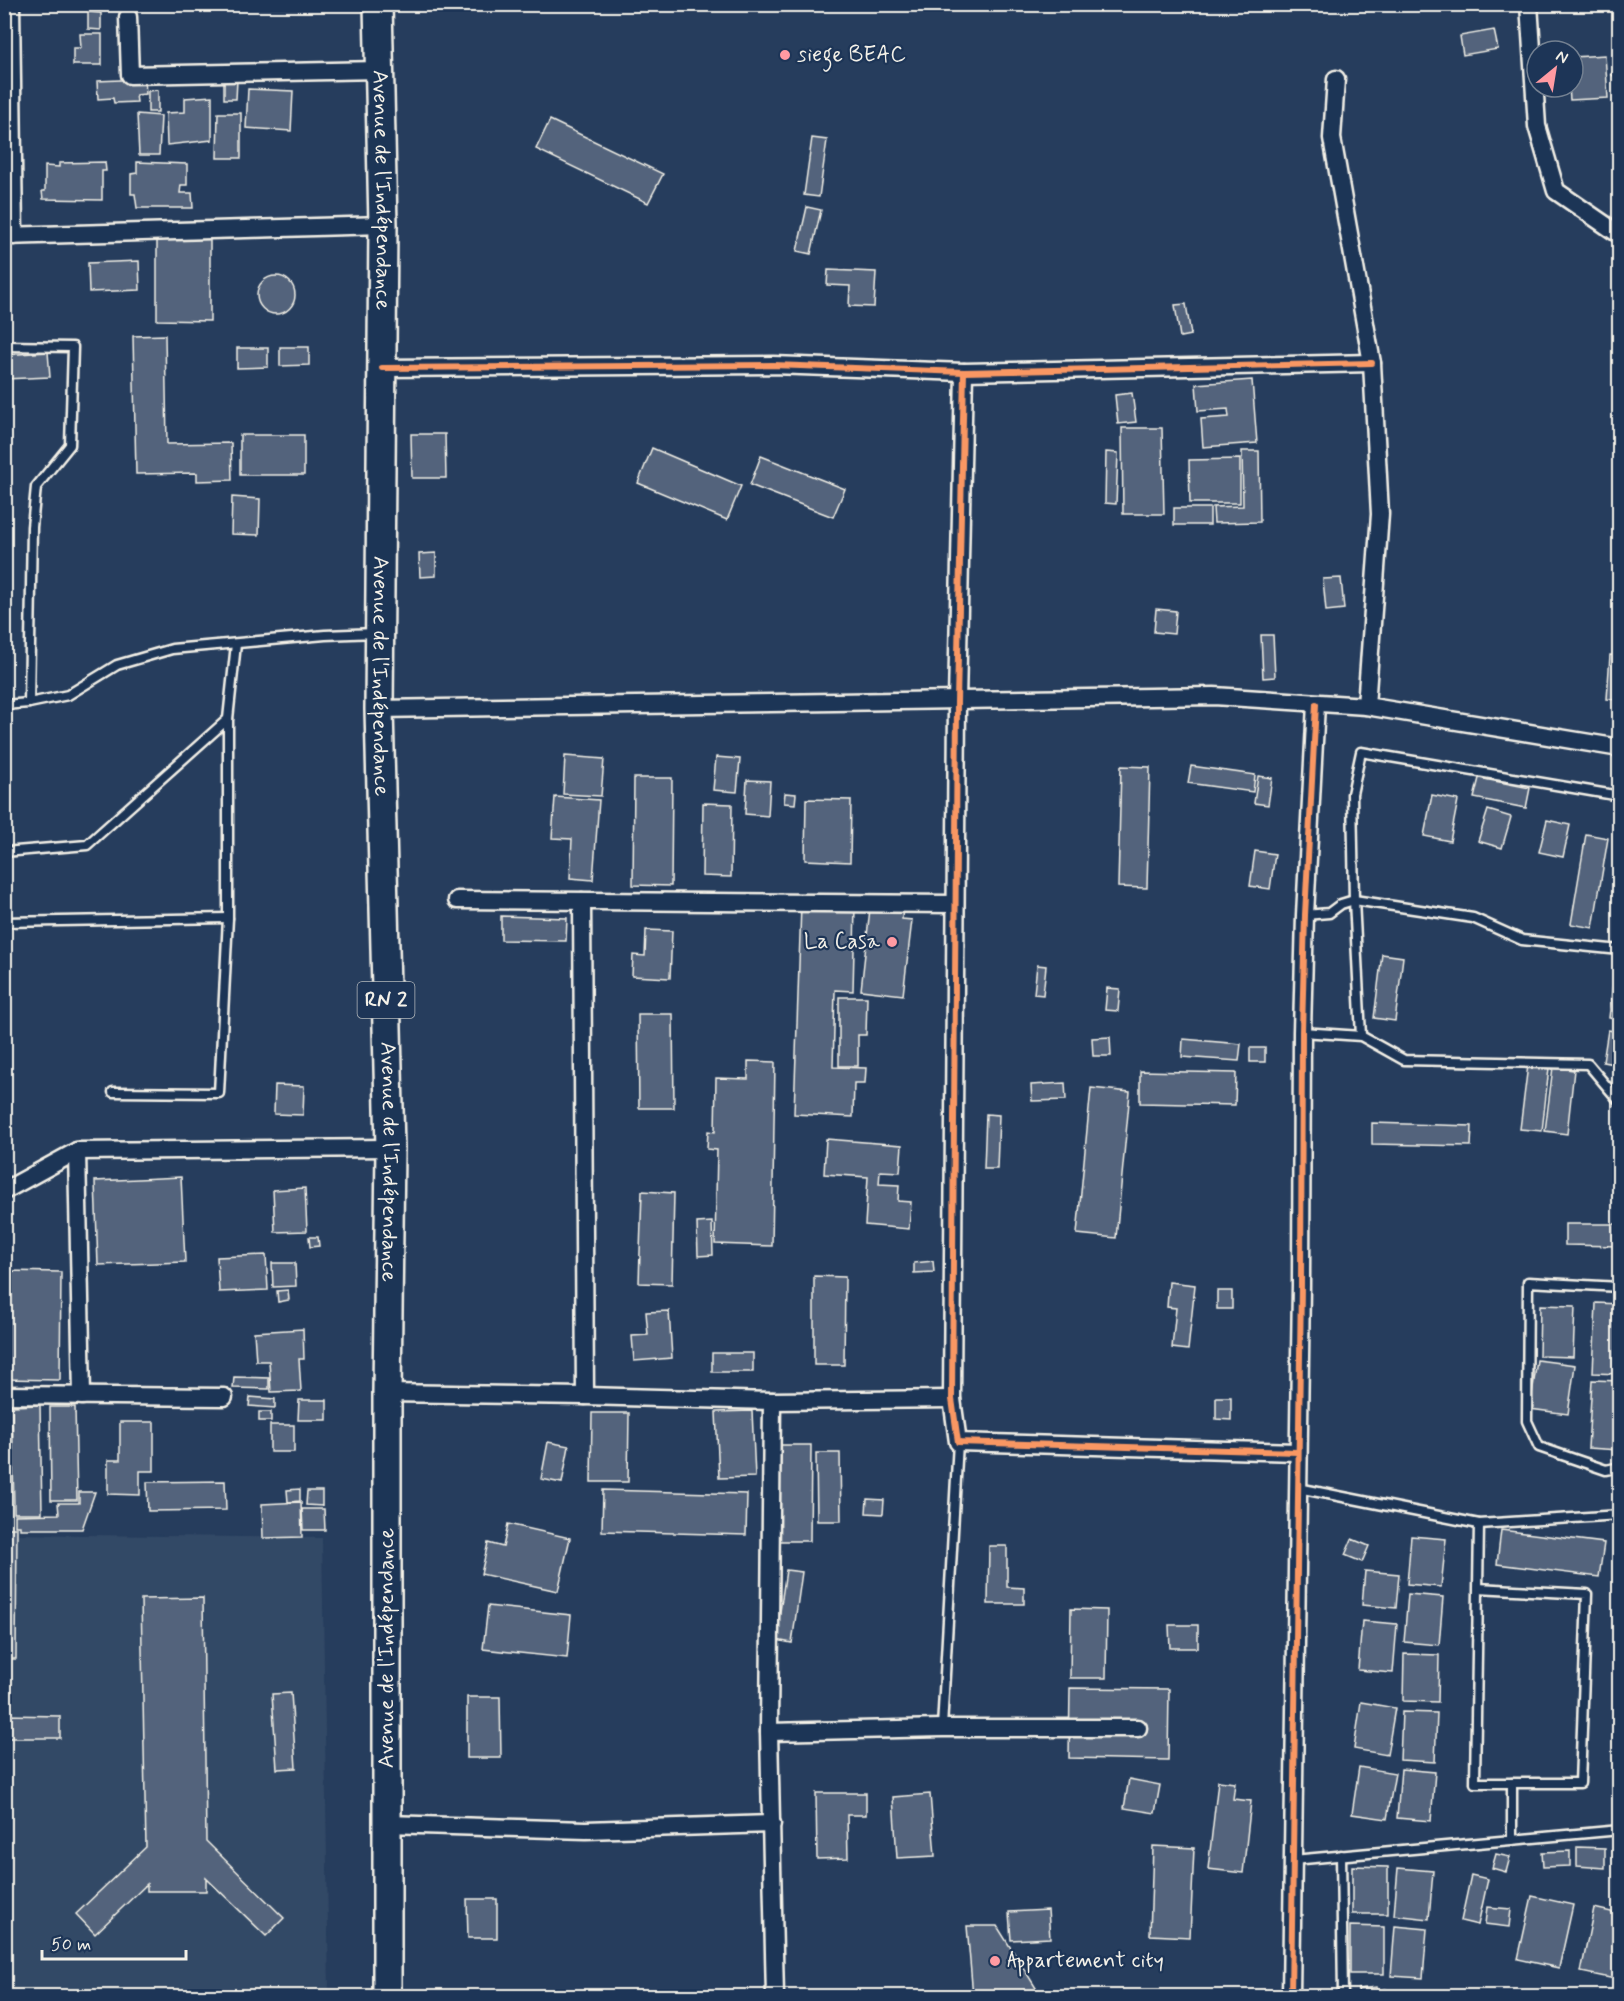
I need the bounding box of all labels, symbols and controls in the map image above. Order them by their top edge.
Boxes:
north arrow [1525,39,1585,99]
place label: siege BEAC [797,41,906,72]
text: N [1552,46,1572,69]
marker: siege BEAC [778,48,792,62]
street label: Avenue de l'Indépendance [365,69,397,310]
street label: Avenue de l'Indépendance [365,556,395,796]
place label: La Casa [804,928,881,956]
marker: La Casa [885,935,899,949]
road number: RN 2 [358,982,414,1018]
street label: Avenue de l'Indépendance [373,1041,404,1282]
street label: Avenue de l'Indépendance [373,1528,401,1768]
scale bar [42,1923,186,1961]
text: 50 m [51,1933,91,1957]
place label: Appartement city [1007,1947,1164,1977]
marker: Appartement city [988,1954,1002,1968]

